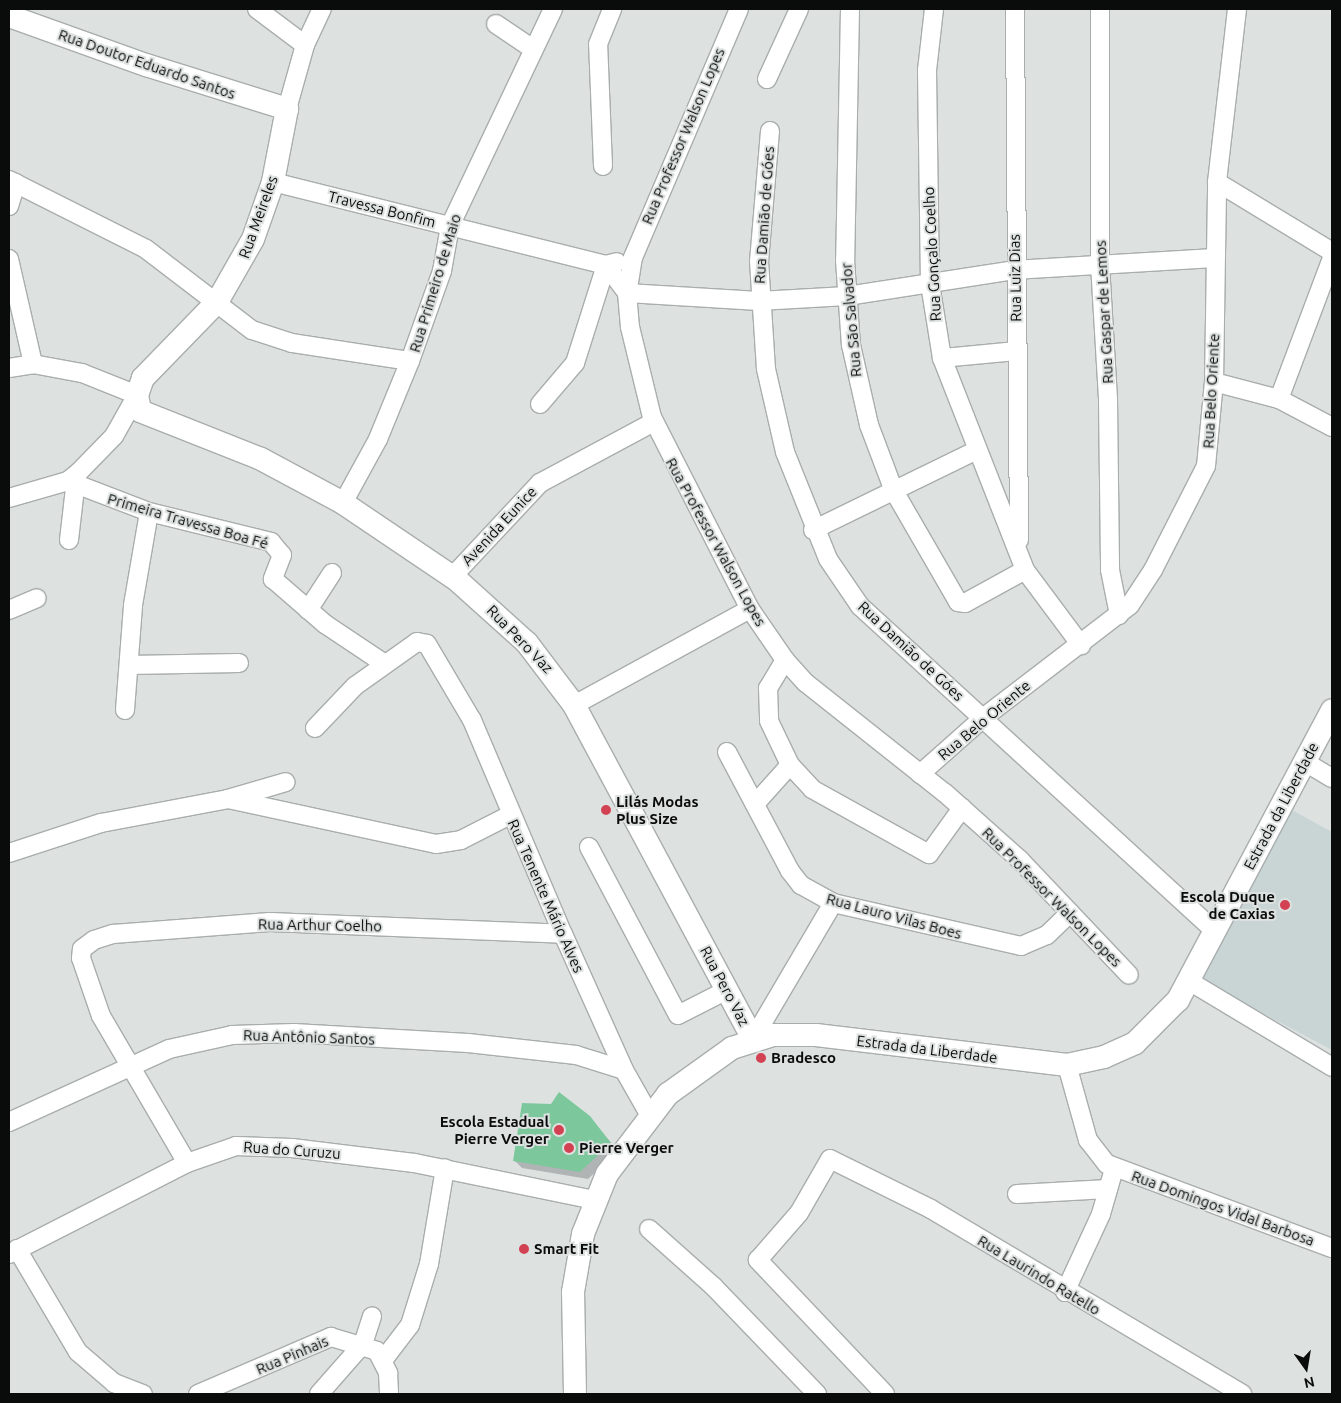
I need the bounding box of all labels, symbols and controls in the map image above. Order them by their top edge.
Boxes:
street label: Rua Doutor Eduardo Santos [56,25,238,103]
street label: Rua Professor Walson Lopes [638,45,728,227]
street label: Rua Damião de Góes [750,146,778,284]
street label: Rua Meireles [235,173,281,261]
street label: Rua Gonçalo Coelho [919,186,945,322]
street label: Travessa Bonfim [326,187,438,231]
street label: Rua Primeiro de Maio [405,212,465,354]
street label: Rua Luiz Dias [1005,234,1025,322]
street label: Rua Gaspar de Lemos [1091,240,1117,384]
street label: Rua São Salvador [837,262,865,378]
street label: Rua Belo Oriente [1199,333,1223,449]
street label: Rua Professor Walson Lopes [662,455,770,629]
street label: Avenida Eunice [458,483,540,569]
street label: Primeira Travessa Boa Fé [105,489,271,553]
street label: Rua Damião de Góes [854,597,968,705]
street label: Rua Pero Vaz [483,601,557,677]
street label: Rua Belo Oriente [934,676,1034,764]
street label: Estrada da Liberdade [1240,739,1322,873]
place label: Lilás Modas Plus Size [616,792,699,827]
marker: Lilás Modas Plus Size [600,804,612,816]
street label: Rua Tenente Mário Alves [504,817,588,975]
street label: Rua Professor Walson Lopes [979,824,1125,970]
place label: Escola Duque de Caxias [1180,887,1275,922]
street label: Rua Lauro Vilas Boes [824,889,964,943]
marker: Escola Duque de Caxias [1279,899,1291,911]
street label: Rua Arthur Coelho [258,915,382,935]
street label: Rua Pero Vaz [696,943,754,1029]
street label: Rua Antônio Santos [243,1026,375,1048]
street label: Estrada da Liberdade [856,1031,998,1067]
place label: Bradesco [771,1049,836,1067]
marker: Bradesco [755,1052,767,1064]
place label: Escola Estadual Pierre Verger [440,1112,549,1147]
marker: Escola Estadual Pierre Verger [553,1124,565,1136]
street label: Rua do Curuzu [243,1138,341,1162]
place label: Pierre Verger [579,1139,674,1157]
marker: Pierre Verger [563,1142,575,1154]
street label: Rua Domingos Vidal Barbosa [1129,1167,1317,1249]
street label: Rua Laurindo Ratello [975,1231,1103,1319]
place label: Smart Fit [534,1240,599,1258]
marker: Smart Fit [518,1243,530,1255]
street label: Rua Pinhais [253,1332,331,1378]
north arrow [1281,1343,1331,1393]
text: N [1302,1374,1316,1392]

